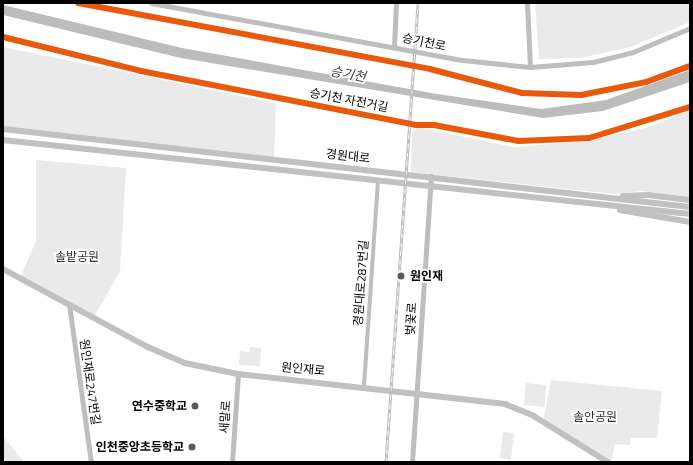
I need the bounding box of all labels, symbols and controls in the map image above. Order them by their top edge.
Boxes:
street label: 승기천로 [401,30,447,54]
water label: 승기천 [329,63,367,85]
street label: 승기천 자전거길 [308,85,390,115]
street label: 경원대로 [325,147,371,165]
street label: 경원대로287번길 [351,239,371,327]
park label: 솔밭공원 [55,250,99,264]
place label: 원인재 [410,269,443,283]
marker: 원인재 [395,270,407,282]
street label: 벚꽃로 [403,302,419,336]
street label: 원인재로247번길 [77,338,103,426]
street label: 원인재로 [280,360,326,378]
place label: 연수중학교 [132,399,187,413]
street label: 새말로 [217,400,233,434]
marker: 연수중학교 [190,401,200,411]
park label: 솔안공원 [573,410,617,424]
place label: 인천중앙초등학교 [96,440,184,454]
marker: 인천중앙초등학교 [187,442,197,452]

